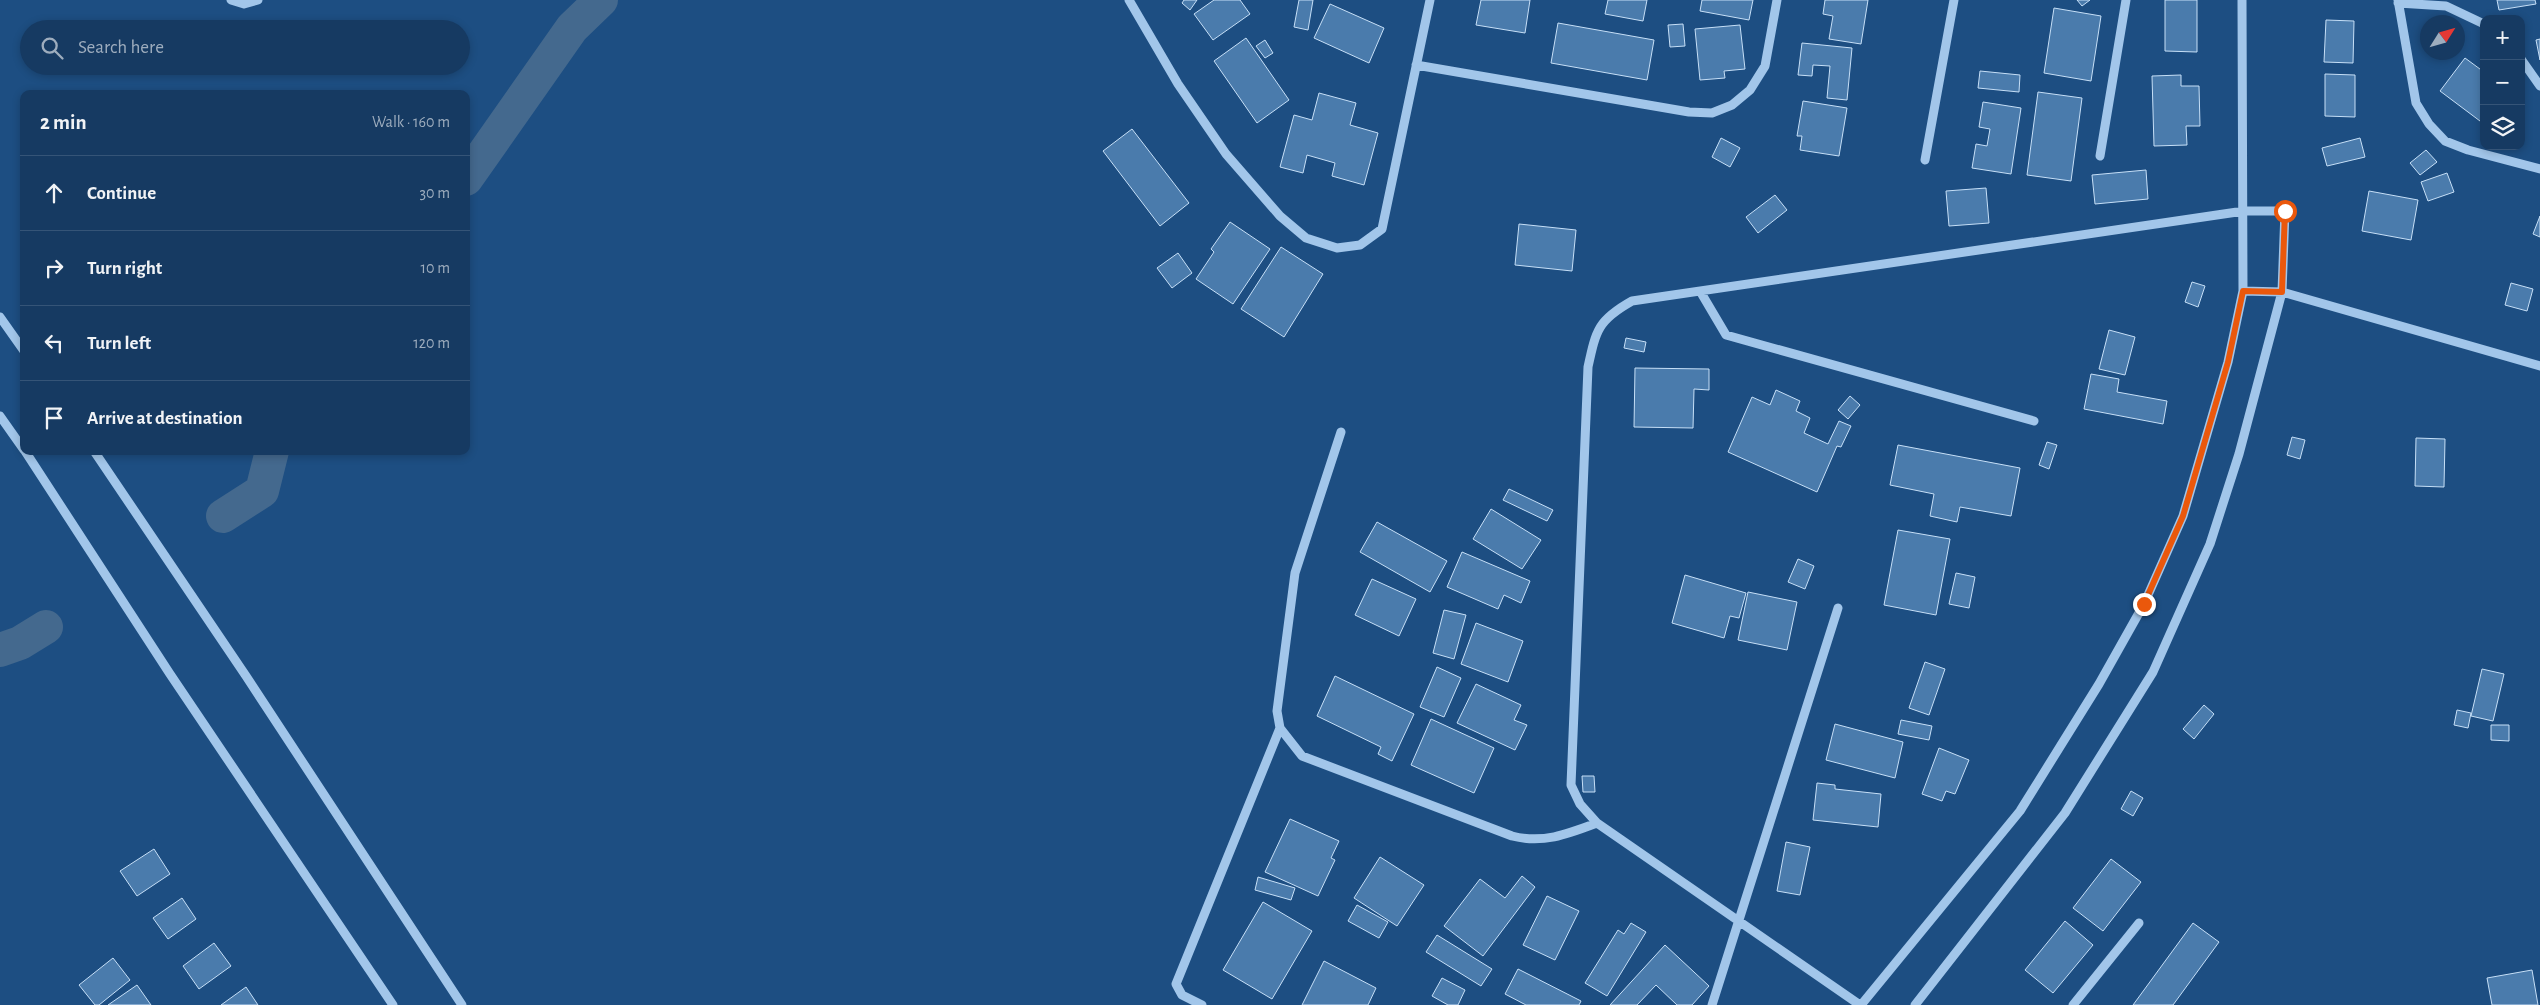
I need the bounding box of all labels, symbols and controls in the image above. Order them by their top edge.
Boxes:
north arrow [2420,15,2465,60]
map controls [2480,15,2525,150]
button: + [2480,15,2525,60]
search box [20,20,470,75]
icon: search [38,34,66,62]
text: Search here [78,38,164,57]
button: − [2480,60,2525,105]
button: layers [2480,105,2525,150]
text: 2 min [40,112,87,133]
text: Walk · 160 m [372,114,450,130]
icon: ahead [40,179,68,207]
text: Continue [87,184,156,203]
text: 30 m [420,185,450,201]
route start [2274,200,2297,223]
icon: right [40,254,68,282]
text: Turn right [87,259,162,278]
text: 10 m [421,260,450,276]
icon: left [40,329,68,357]
text: Turn left [87,334,151,353]
text: 120 m [413,335,450,351]
icon: arrive [40,404,68,432]
text: Arrive at destination [87,409,243,428]
route end [2133,593,2156,616]

